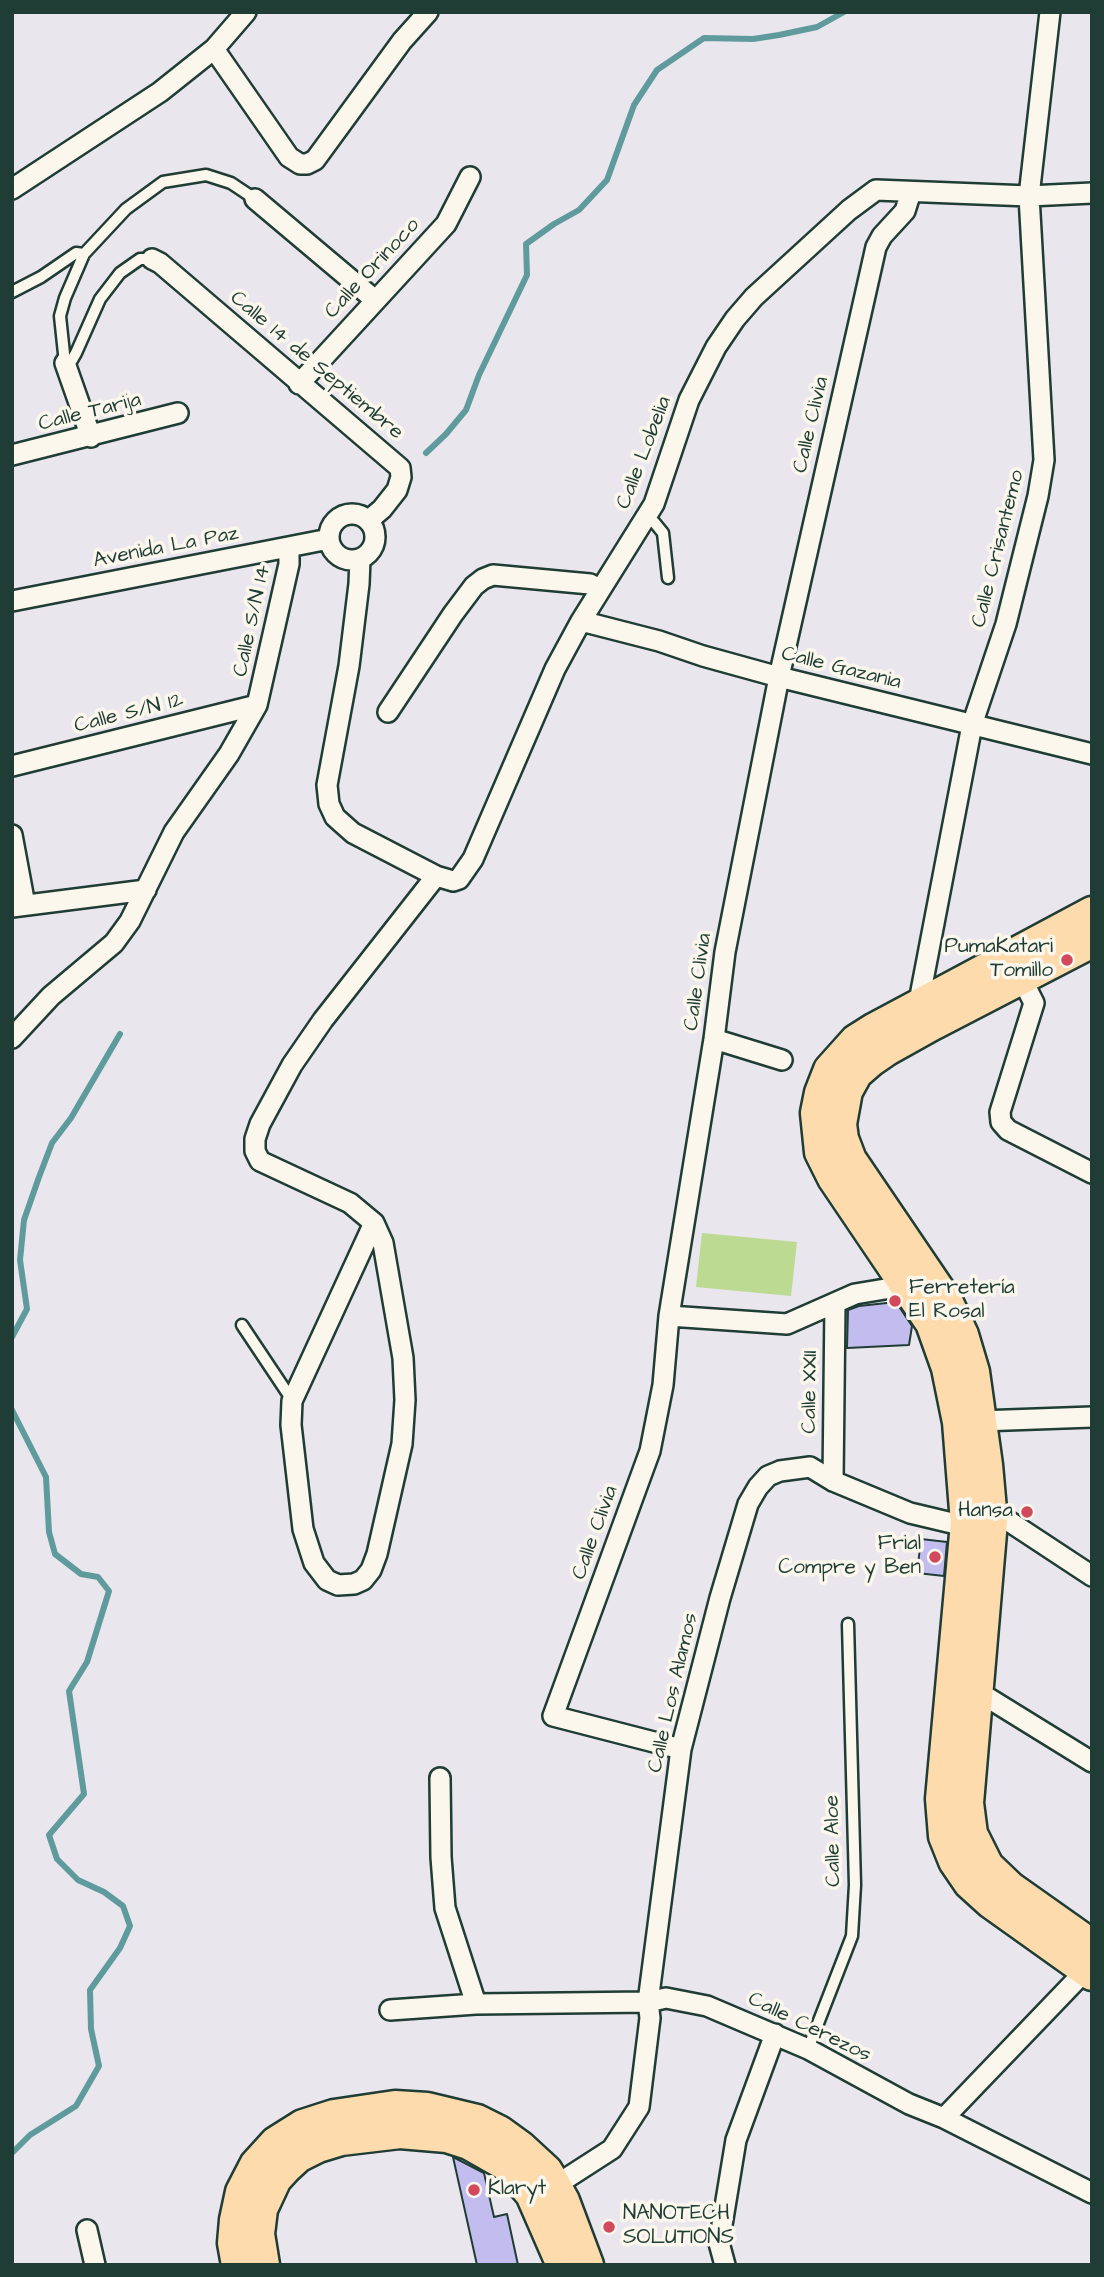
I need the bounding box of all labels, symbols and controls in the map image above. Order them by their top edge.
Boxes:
street label: Calle Orinoco [320,214,426,324]
street label: Calle 14 de Septiembre [224,286,408,446]
street label: Calle Clivia [789,374,835,476]
street label: Calle Tarija [36,388,144,438]
street label: Calle Lobelia [612,393,678,513]
street label: Calle Crisantemo [967,468,1031,630]
street label: Avenida La Paz [91,522,241,574]
street label: Calle S/N 14 [229,563,277,679]
street label: Calle Gazania [778,642,904,696]
street label: Calle S/N 12 [72,688,186,740]
street label: Calle Clivia [680,932,718,1032]
place label: PumaKatari Tomillo [945,935,1053,985]
marker: PumaKatari Tomillo [1059,952,1075,968]
place label: Ferretería El Rosal [909,1276,1015,1326]
marker: Ferretería El Rosal [887,1293,903,1309]
street label: Calle XXII [798,1350,824,1434]
street label: Calle Clivia [567,1483,625,1583]
place label: Hansa [958,1499,1013,1525]
marker: Hansa [1019,1504,1035,1520]
place label: Frial Compre y Ben [778,1532,921,1582]
marker: Frial Compre y Ben [927,1549,943,1565]
street label: Calle Los Alamos [643,1611,705,1775]
street label: Calle Aloe [821,1795,847,1887]
street label: Calle Cerezos [743,1987,875,2069]
place label: Klaryt [488,2177,546,2203]
marker: Klaryt [466,2182,482,2198]
place label: NANOTECH SOLUTIONS [623,2202,734,2252]
marker: NANOTECH SOLUTIONS [601,2219,617,2235]

